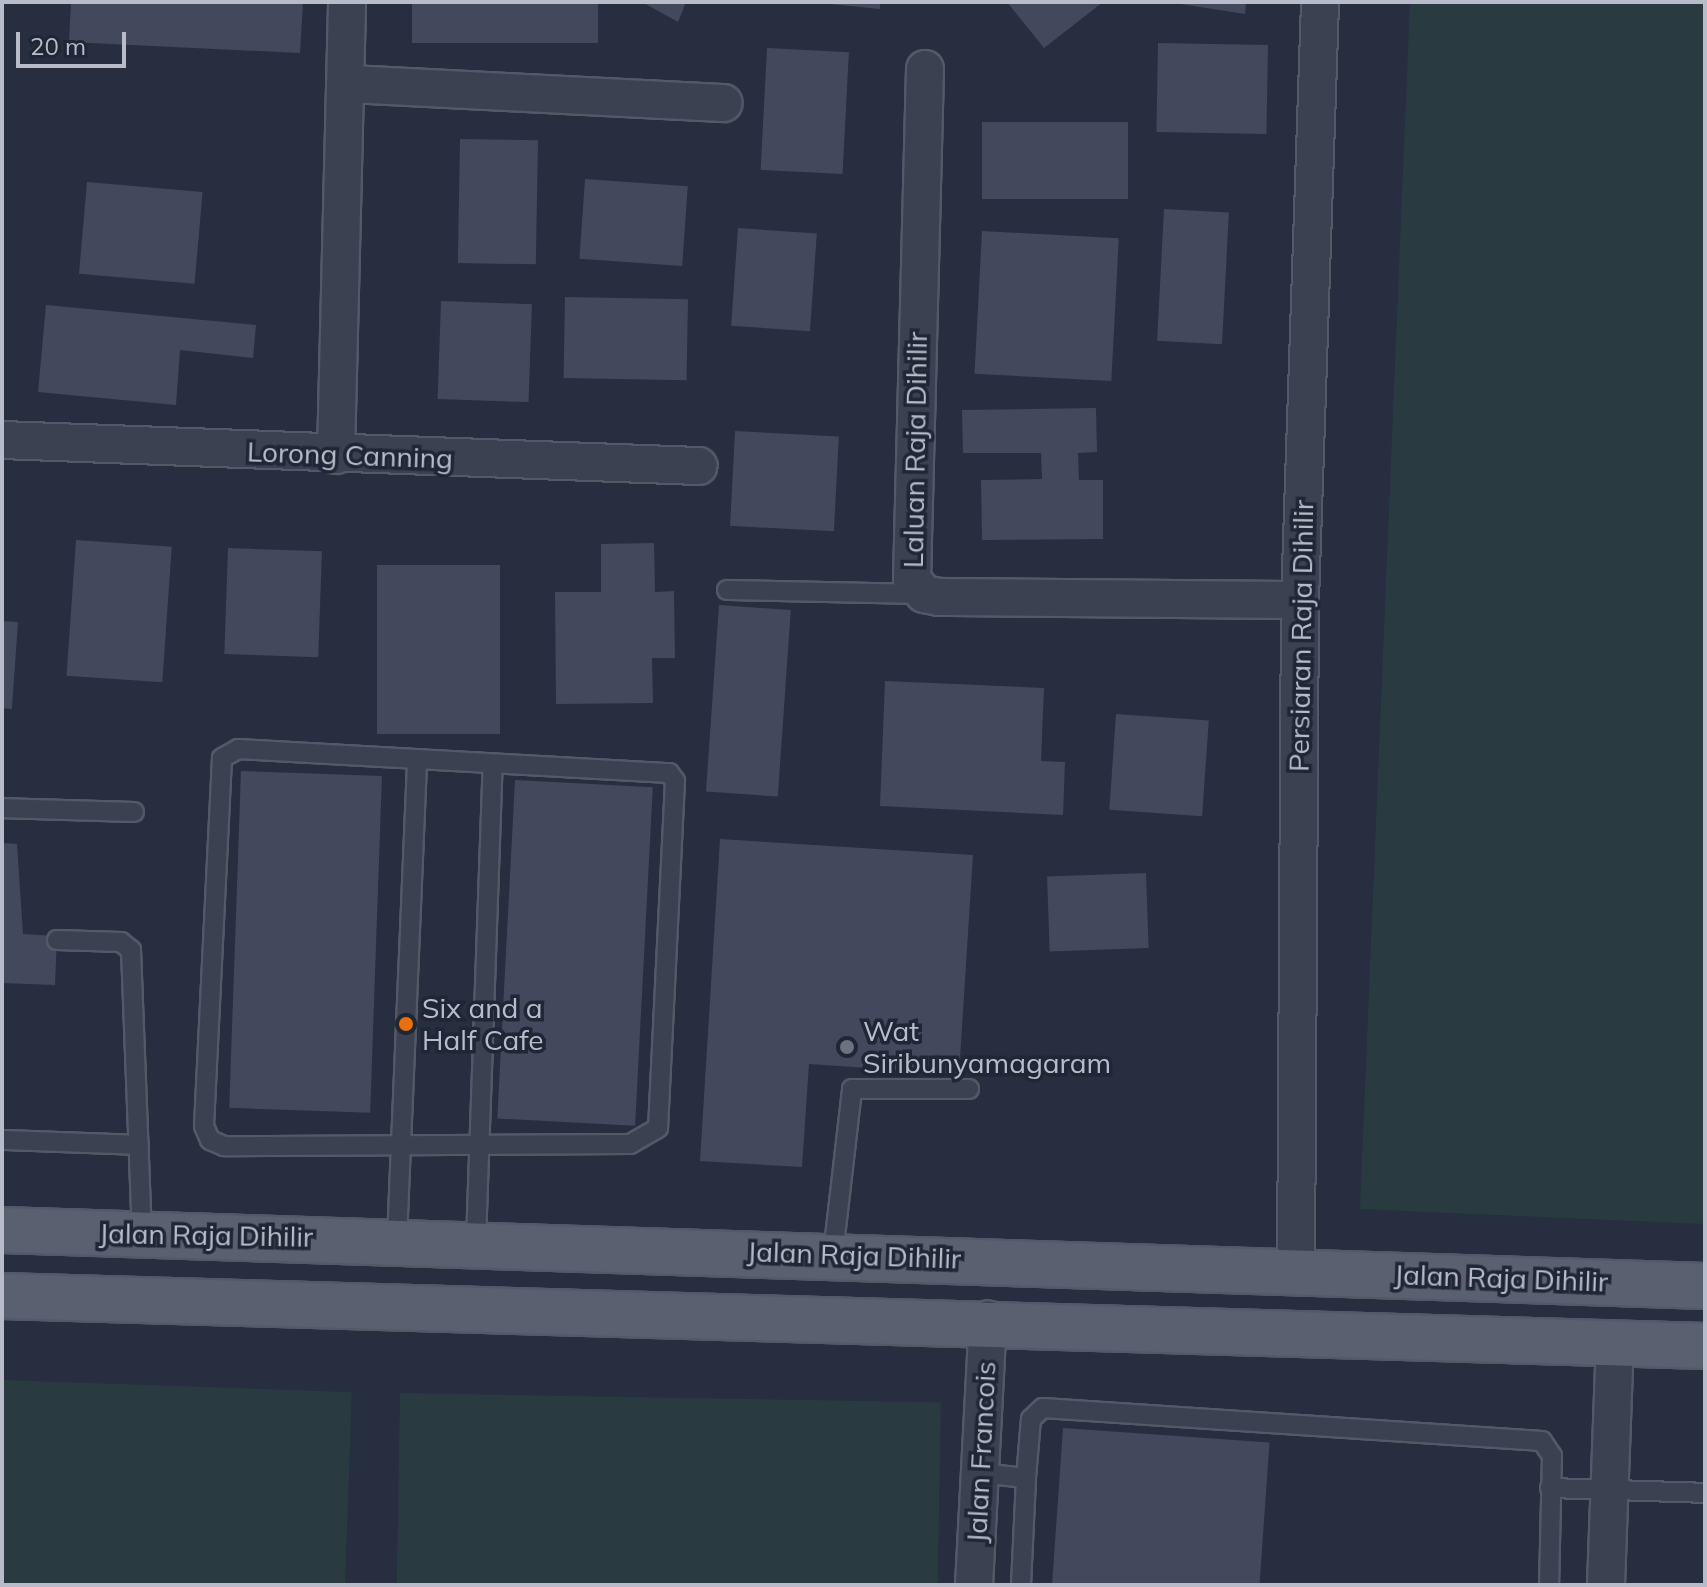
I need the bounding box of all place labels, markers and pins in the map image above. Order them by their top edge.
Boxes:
place label: Six and a Half Cafe [422,991,543,1057]
place label: Wat Siribunyamagaram [863,1014,1111,1080]
marker: Six and a Half Cafe [397,1015,415,1033]
marker: Wat Siribunyamagaram [838,1038,856,1056]

